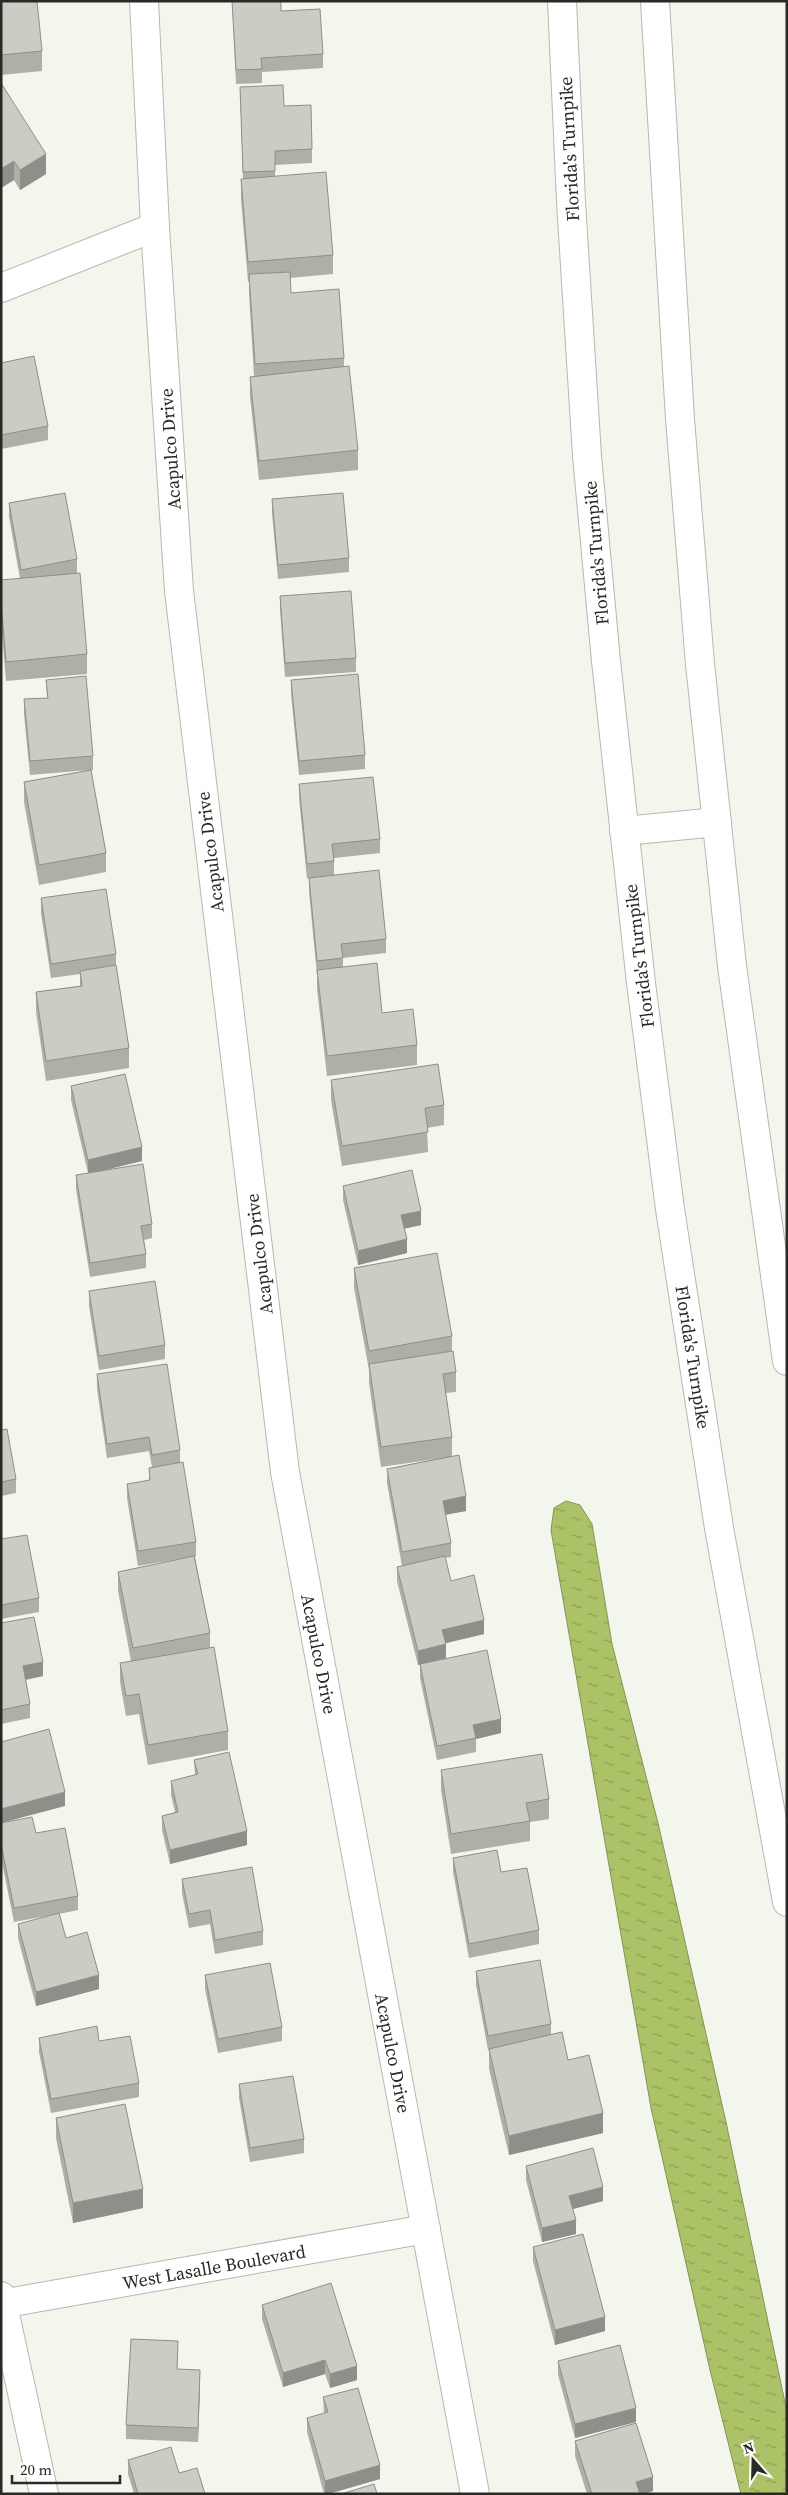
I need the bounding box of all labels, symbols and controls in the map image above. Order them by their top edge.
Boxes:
street label: Florida's Turnpike [553,76,585,222]
street label: Acapulco Drive [153,387,187,511]
street label: Florida's Turnpike [577,480,615,626]
street label: Acapulco Drive [190,790,230,914]
street label: Florida's Turnpike [618,883,660,1029]
street label: Acapulco Drive [239,1192,279,1316]
street label: Florida's Turnpike [669,1283,717,1431]
street label: Acapulco Drive [295,1592,343,1716]
street label: Acapulco Drive [369,1991,417,2115]
street label: West Lasalle Boulevard [121,2239,307,2295]
north arrow [728,2435,778,2485]
text: N [740,2437,757,2459]
scale bar [12,2452,120,2484]
text: 20 m [20,2459,52,2480]

